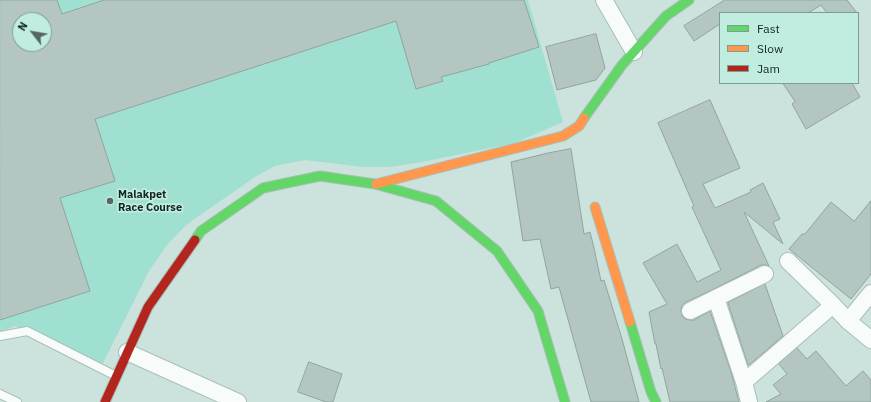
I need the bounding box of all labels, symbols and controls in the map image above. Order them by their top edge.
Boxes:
north arrow [12,12,52,52]
legend [719,12,859,84]
text: N [15,19,31,33]
text: Fast [757,21,780,36]
text: Slow [757,41,783,56]
text: Jam [757,61,780,76]
place label: Malakpet Race Course [118,188,182,214]
marker: Malakpet Race Course [105,196,115,206]

